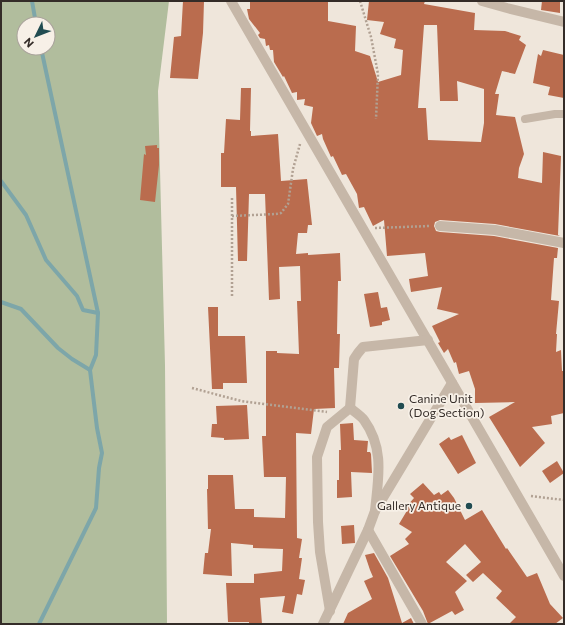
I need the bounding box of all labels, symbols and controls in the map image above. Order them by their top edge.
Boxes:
north arrow [16,16,56,56]
text: N [21,36,36,51]
place label: Canine Unit (Dog Section) [409,391,484,419]
marker: Canine Unit (Dog Section) [396,401,406,411]
place label: Gallery Antique [377,498,461,512]
marker: Gallery Antique [464,501,474,511]

